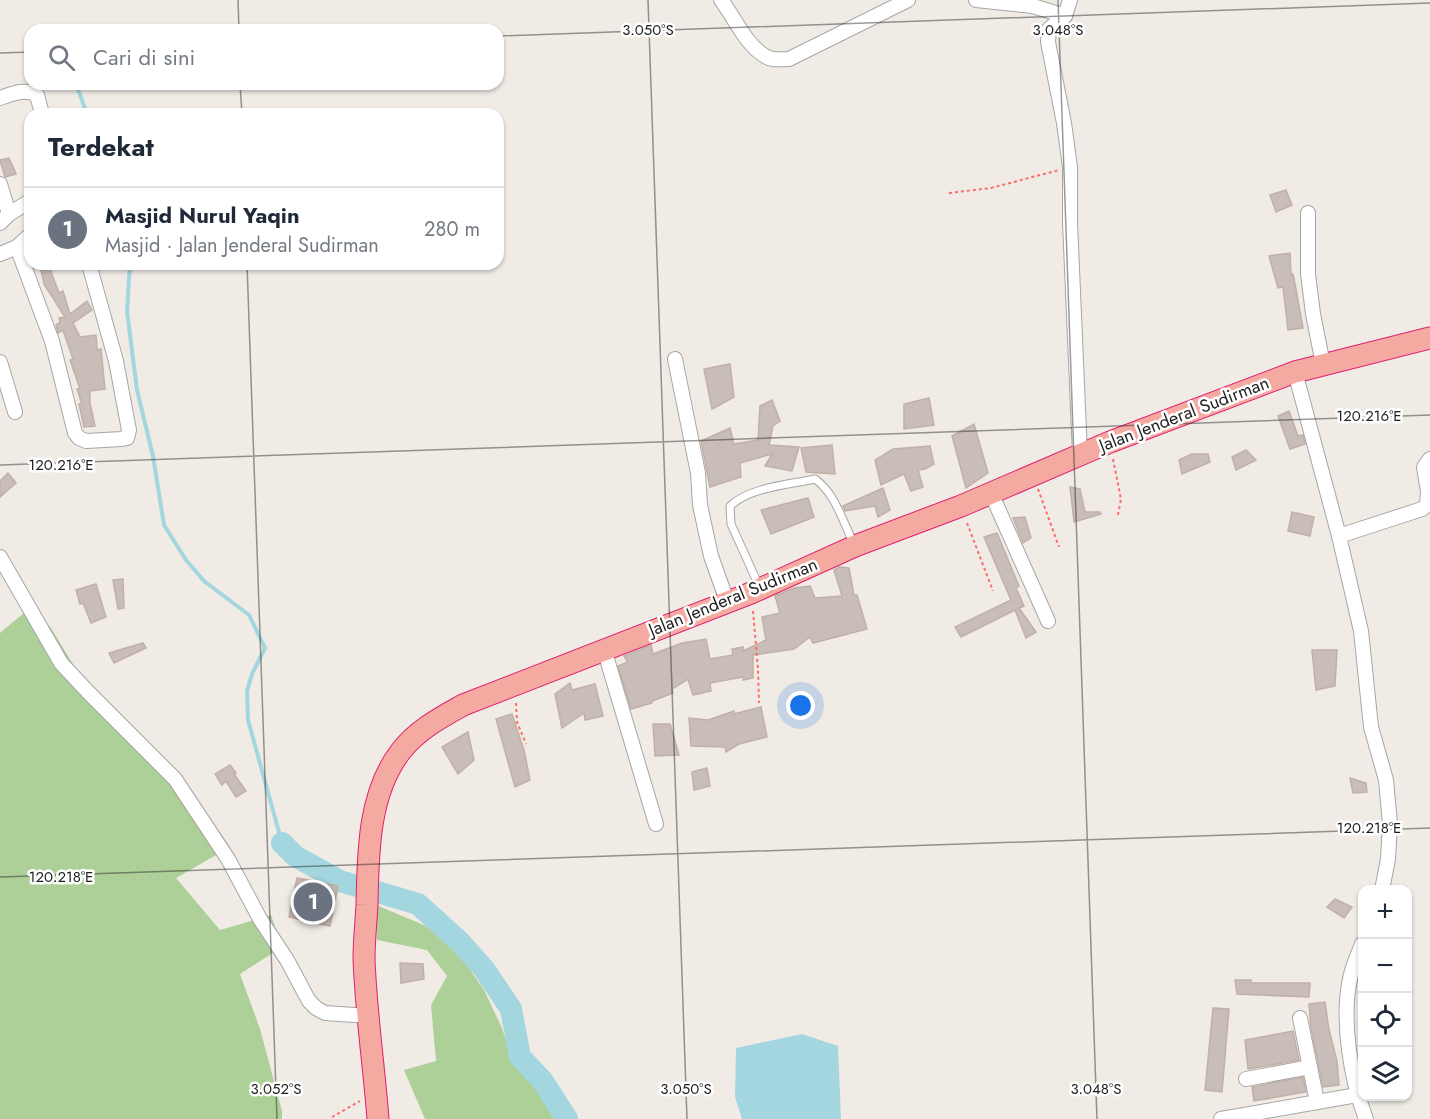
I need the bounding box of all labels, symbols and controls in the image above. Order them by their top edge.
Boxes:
text: 3.050°S [622,19,674,41]
text: 3.048°S [1033,19,1083,41]
search box [24,24,504,90]
icon: search [45,41,78,74]
text: Cari di sini [93,41,195,73]
text: Terdekat [48,128,154,166]
text: Masjid Nurul Yaqin [105,199,300,231]
text: 1 [62,215,73,244]
text: 280 m [424,215,480,244]
text: Masjid · Jalan Jenderal Sudirman [105,231,379,260]
street label: Jalan Jenderal Sudirman [1093,370,1273,459]
text: 120.216°E [1336,405,1402,427]
text: 120.216°E [28,454,94,476]
street label: Jalan Jenderal Sudirman [643,551,821,644]
your location [786,691,815,720]
text: 120.218°E [1337,817,1401,839]
text: 120.218°E [29,866,93,888]
pin: 1 [294,880,332,924]
map controls [1358,885,1412,1101]
button: + [1358,885,1412,939]
button: − [1358,939,1412,993]
button: locate [1358,993,1412,1047]
button: layers [1358,1047,1412,1101]
text: 3.052°S [251,1078,301,1100]
text: 3.050°S [660,1078,712,1100]
text: 3.048°S [1071,1078,1121,1100]

